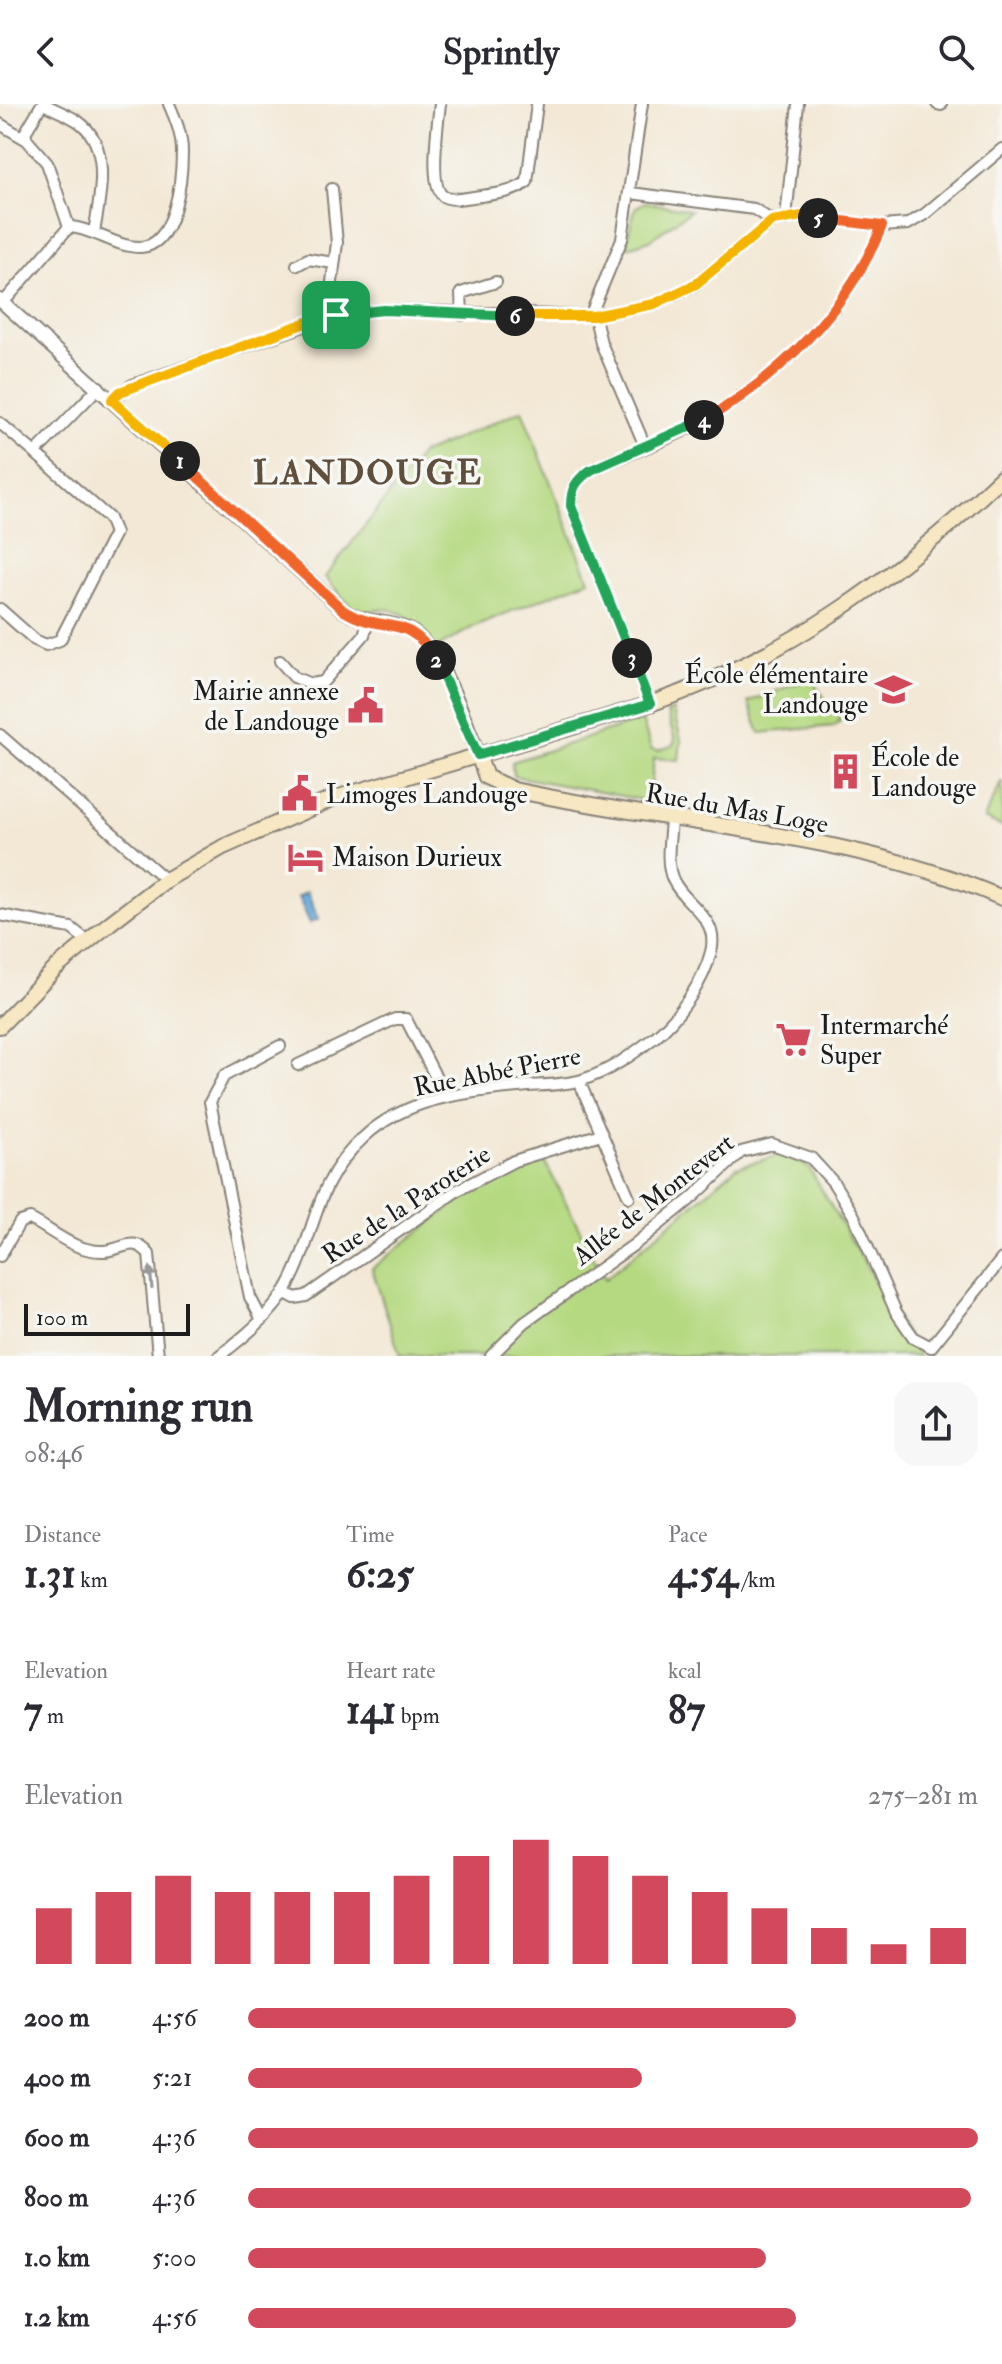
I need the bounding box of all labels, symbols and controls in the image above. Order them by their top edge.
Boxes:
icon: back [24,30,68,74]
text: Sprintly [443,30,559,75]
icon: search [934,30,978,74]
pin: 5 [798,198,838,238]
text: 5 [813,204,823,232]
pin [302,281,370,349]
icon: arrive [314,293,358,337]
pin: 6 [495,296,535,336]
text: 6 [509,302,521,330]
pin: 4 [684,400,724,440]
text: 4 [698,406,710,434]
pin: 1 [160,441,200,481]
text: 1 [176,447,184,475]
district label: LANDOUGE [253,452,483,495]
pin: 3 [612,638,652,678]
pin: 2 [416,640,456,680]
text: 3 [628,644,636,672]
text: 2 [430,646,442,674]
place label: École élémentaire Landouge [685,657,868,721]
school or university icon: École élémentaire Landouge [875,670,913,708]
place label: Mairie annexe de Landouge [193,676,339,738]
public building icon: Mairie annexe de Landouge [346,687,384,725]
place label: École de Landouge [871,740,976,804]
building icon: École de Landouge [826,753,864,791]
public building icon: Limoges Landouge [281,775,319,813]
street label: Rue du Mas Loge [643,777,831,841]
place label: Limoges Landouge [326,779,528,811]
hotel icon: Maison Durieux [287,838,325,876]
place label: Maison Durieux [332,842,502,874]
place label: Intermarché Super [820,1010,948,1073]
supermarket icon: Intermarché Super [775,1021,813,1059]
street label: Rue Abbé Pierre [411,1040,584,1104]
street label: Allée de Montevert [566,1127,741,1273]
street label: Rue de la Paroterie [316,1138,497,1271]
one-way arrow [144,1265,157,1290]
scale bar [24,1300,190,1336]
text: 100 m [36,1304,88,1332]
text: Morning run [24,1380,253,1435]
button: share [894,1382,978,1466]
text: 08:46 [24,1438,83,1470]
text: Distance [24,1521,101,1549]
text: Time [346,1521,394,1549]
text: Pace [668,1521,707,1549]
text: 1.31 [24,1549,76,1600]
text: 6:25 [346,1549,414,1600]
text: 4:54 [668,1549,738,1600]
text: km [76,1566,108,1594]
text: /km [738,1566,775,1594]
text: Elevation [24,1657,108,1685]
text: Heart rate [346,1657,436,1685]
text: kcal [668,1657,702,1685]
text: 7 [24,1685,42,1736]
text: 141 [346,1685,396,1736]
text: 87 [668,1685,705,1736]
text: m [42,1702,64,1730]
text: bpm [396,1702,440,1730]
text: Elevation [24,1780,123,1812]
text: 275–281 m [868,1780,978,1812]
text: 200 m [24,2002,89,2034]
text: 4:56 [152,2002,197,2034]
text: 400 m [24,2062,90,2094]
text: 5:21 [152,2062,192,2094]
text: 600 m [24,2122,89,2154]
text: 4:36 [152,2122,196,2154]
text: 800 m [24,2182,89,2214]
text: 4:36 [152,2182,196,2214]
text: 1.0 km [24,2242,90,2274]
text: 5:00 [152,2242,197,2274]
text: 1.2 km [24,2302,90,2334]
text: 4:56 [152,2302,197,2334]

